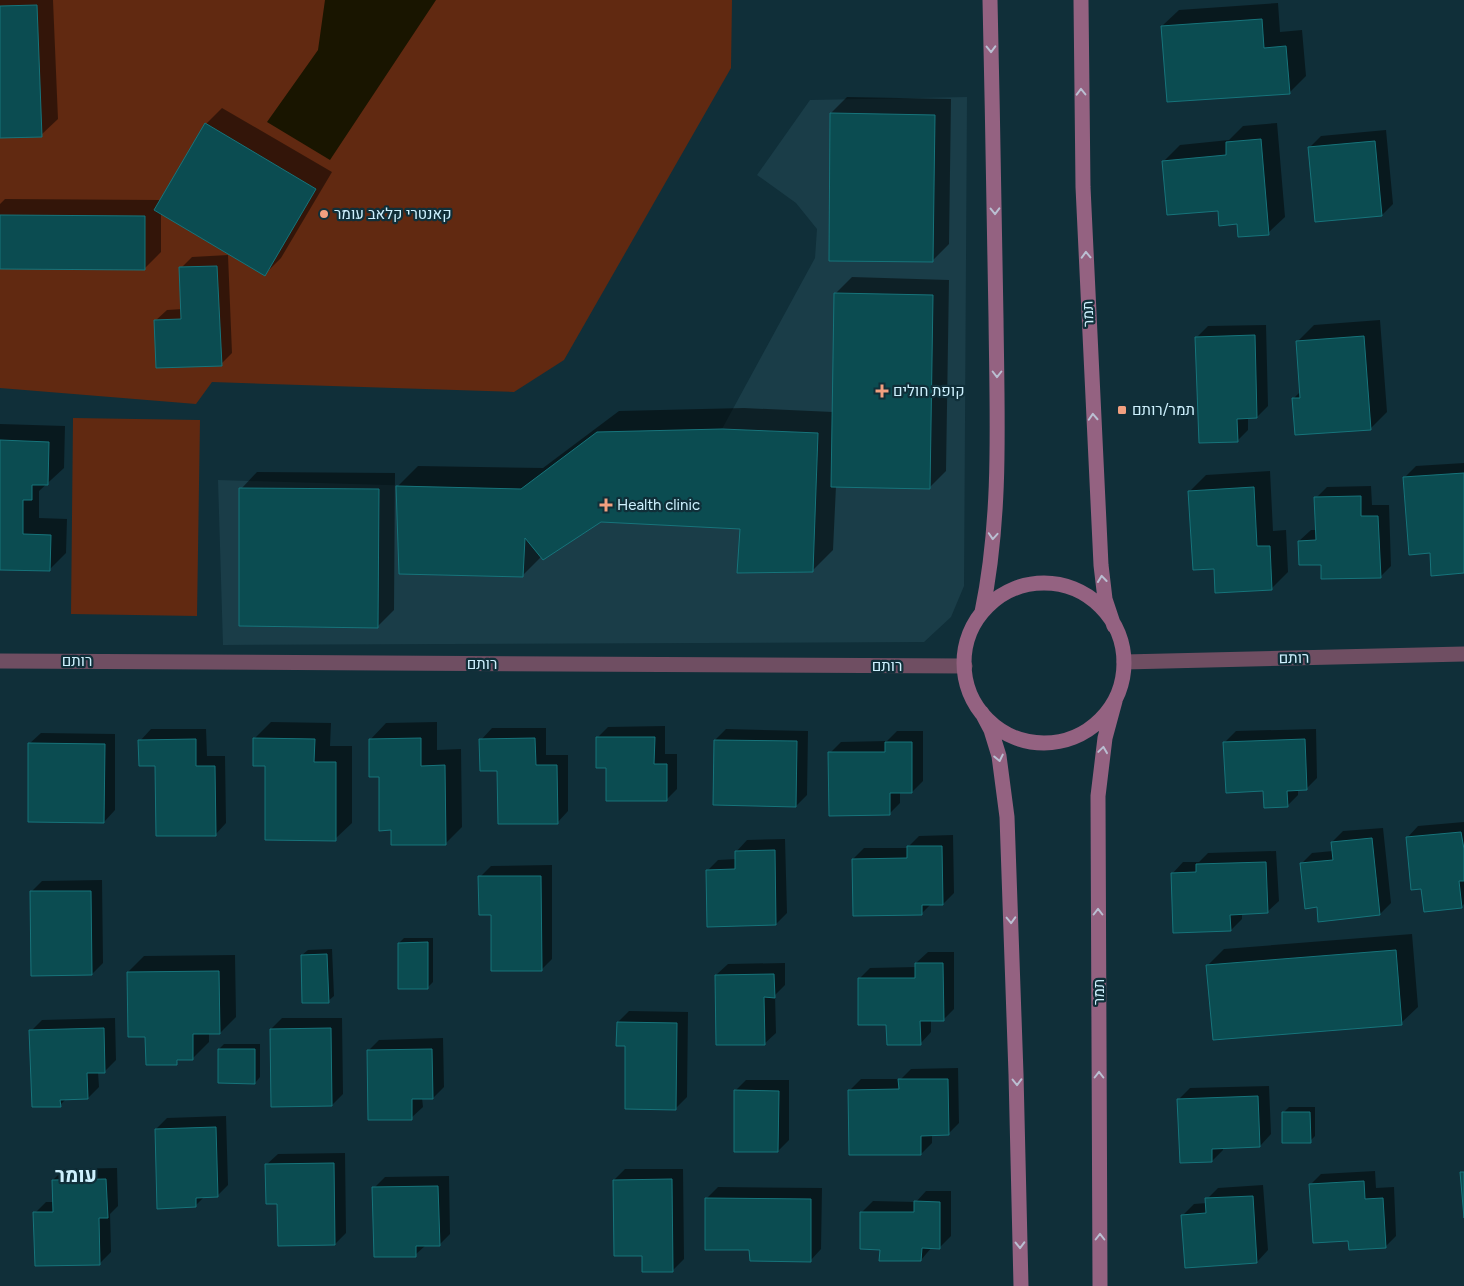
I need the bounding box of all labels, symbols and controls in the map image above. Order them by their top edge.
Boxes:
one-way arrow [986,45,996,53]
one-way arrow [1076,88,1086,96]
place label: קאנטרי קלאב עומר [334,205,451,223]
one-way arrow [989,207,1000,215]
marker: קאנטרי קלאב עומר [318,208,330,220]
one-way arrow [1080,250,1091,258]
street label: תמר [1079,301,1097,327]
one-way arrow [992,370,1002,378]
place label: קופת חולים [893,382,965,400]
marker: קופת חולים [875,384,889,398]
place label: תמר/רותם [1132,401,1195,419]
marker: תמר/רותם [1116,404,1128,416]
one-way arrow [1088,413,1099,421]
place label: Health clinic [617,496,700,514]
marker: Health clinic [599,498,613,512]
one-way arrow [988,532,999,540]
one-way arrow [1097,575,1108,583]
street label: רותם [1279,649,1309,667]
street label: רותם [62,652,92,670]
street label: רותם [467,655,497,673]
street label: רותם [872,657,902,675]
one-way arrow [1097,746,1108,754]
one-way arrow [993,754,1004,763]
one-way arrow [1093,908,1103,916]
one-way arrow [1006,916,1017,924]
street label: תמר [1090,979,1108,1005]
one-way arrow [1094,1071,1104,1078]
one-way arrow [1011,1079,1022,1087]
district label: עומר [55,1163,97,1187]
one-way arrow [1095,1233,1105,1241]
one-way arrow [1015,1242,1025,1249]

